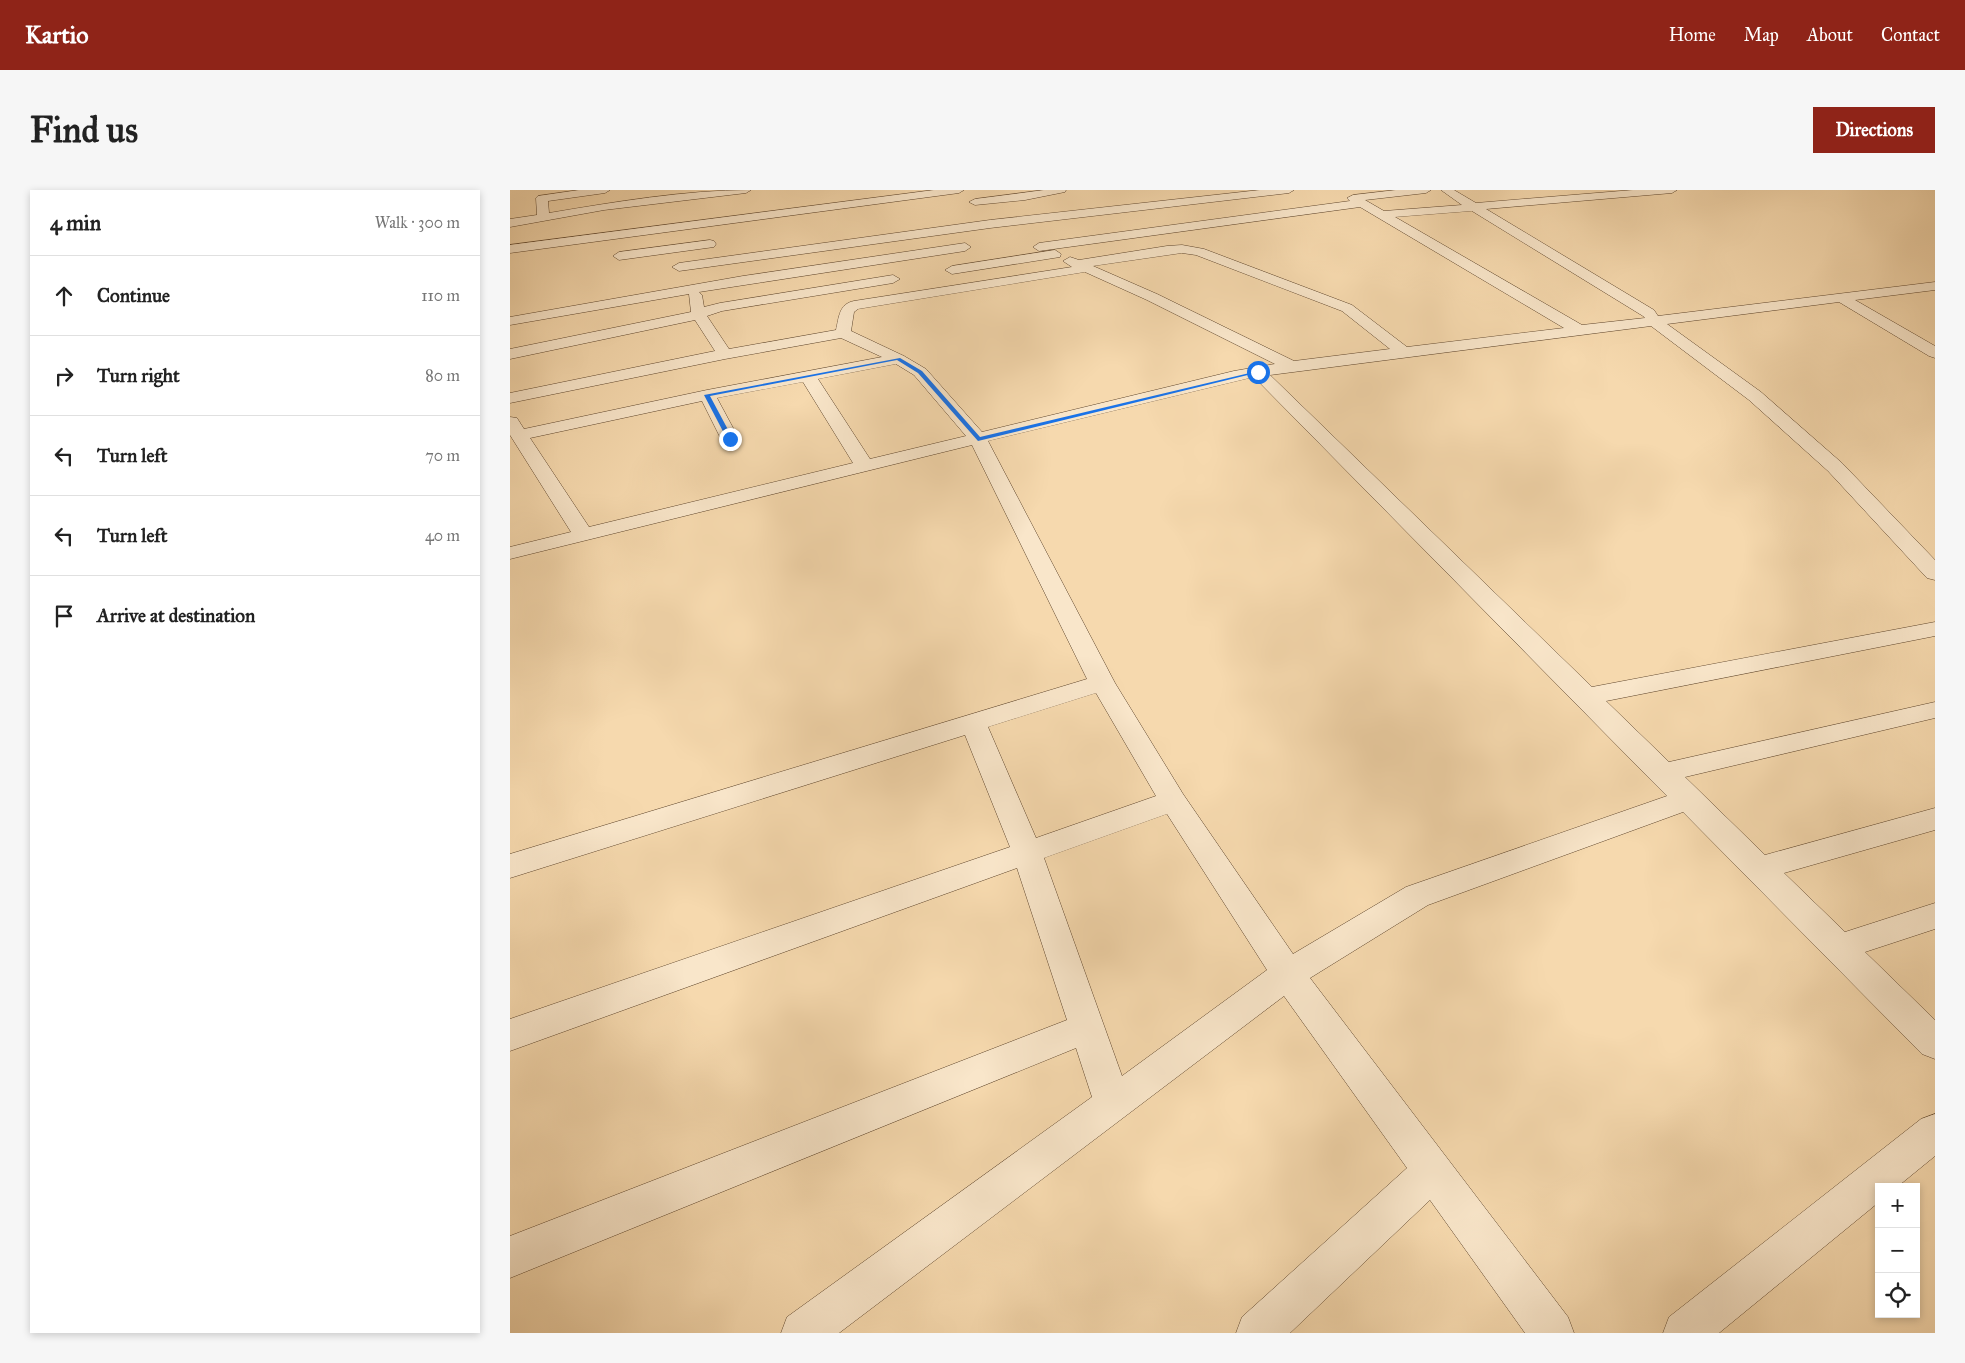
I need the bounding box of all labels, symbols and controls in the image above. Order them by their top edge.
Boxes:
text: Kartio [25,20,88,50]
text: Home [1669,24,1716,46]
text: Map [1744,24,1779,46]
text: About [1807,24,1853,46]
text: Contact [1881,24,1940,46]
button: Directions [1813,107,1935,153]
text: Find us [30,109,138,152]
text: 4 min [50,210,101,236]
text: Walk · 300 m [375,213,460,232]
icon: ahead [50,282,78,310]
text: Continue [97,284,170,307]
text: 110 m [421,286,460,305]
route start [1247,361,1270,384]
icon: right [50,362,78,390]
text: Turn right [97,364,180,387]
text: 80 m [425,366,460,385]
route end [719,428,742,451]
icon: left [50,442,78,470]
text: Turn left [97,444,167,467]
text: 70 m [425,446,460,465]
icon: left [50,522,78,550]
text: Turn left [97,524,167,547]
text: 40 m [425,526,460,545]
icon: arrive [50,602,78,630]
text: Arrive at destination [97,604,255,627]
map controls [1875,1183,1920,1318]
button: + [1875,1183,1920,1228]
button: − [1875,1228,1920,1273]
button: locate [1875,1273,1920,1318]

